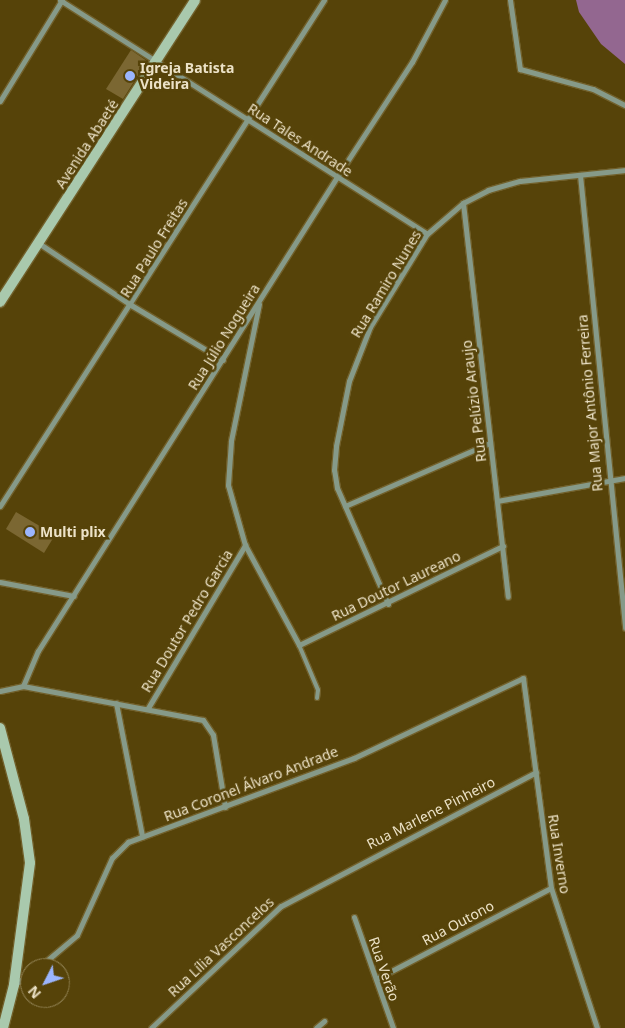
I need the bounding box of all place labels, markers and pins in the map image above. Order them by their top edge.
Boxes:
place label: Igreja Batista Videira [140,60,234,92]
marker: Igreja Batista Videira [124,70,136,82]
place label: Multi plix [40,524,106,540]
marker: Multi plix [24,526,36,538]

